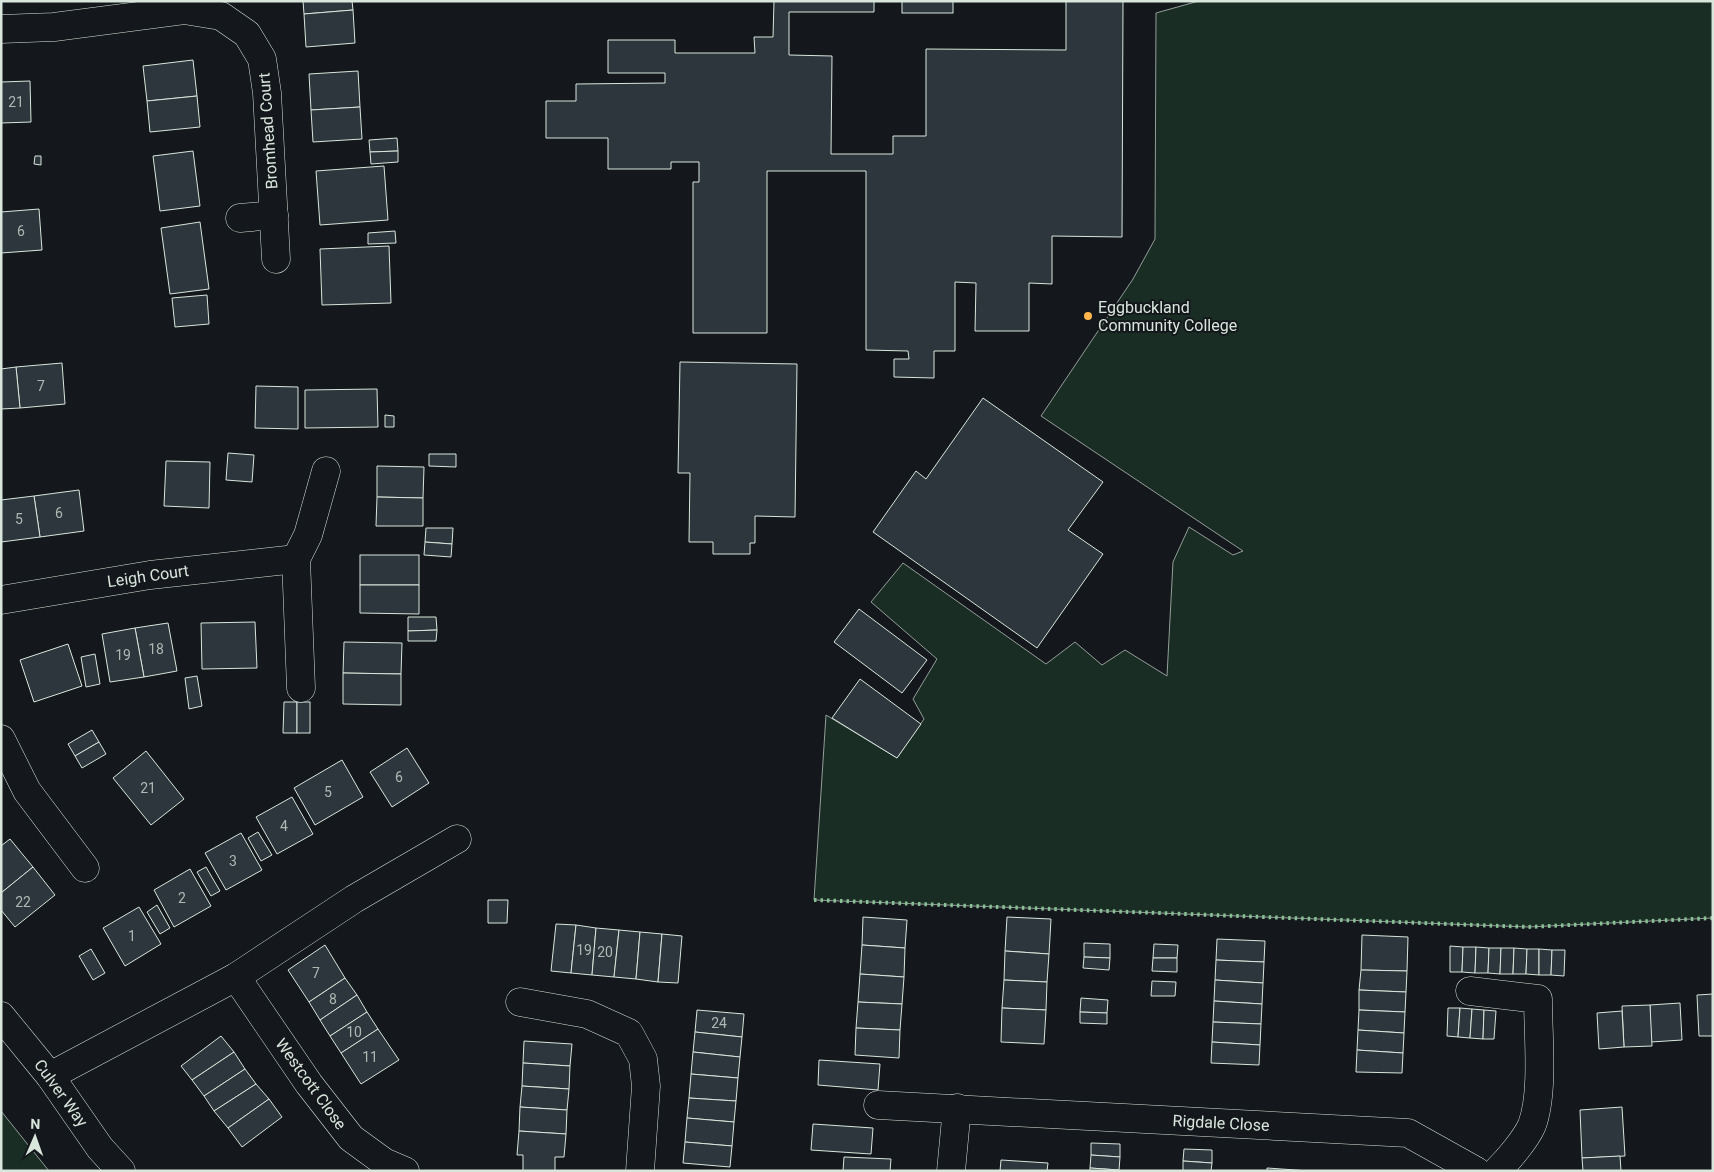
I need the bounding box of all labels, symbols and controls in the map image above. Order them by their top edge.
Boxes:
street label: Bromhead Court [254,72,282,190]
house number: 21 [8,94,24,110]
house number: 6 [17,223,25,239]
place label: Eggbuckland Community College [1098,298,1237,335]
marker: Eggbuckland Community College [1082,310,1094,322]
house number: 7 [37,378,45,394]
house number: 6 [55,505,63,521]
house number: 5 [15,511,23,527]
street label: Leigh Court [106,561,190,591]
house number: 18 [148,641,164,657]
house number: 19 [115,647,131,663]
house number: 6 [395,769,403,785]
house number: 21 [140,780,156,796]
house number: 5 [324,784,332,800]
house number: 4 [280,818,288,834]
house number: 3 [229,853,237,869]
house number: 2 [178,890,186,906]
house number: 22 [15,894,31,910]
house number: 1 [128,928,136,944]
house number: 19 [576,942,592,958]
house number: 20 [597,944,613,960]
house number: 7 [312,965,320,981]
house number: 8 [329,991,337,1007]
house number: 24 [711,1015,727,1031]
house number: 10 [346,1024,362,1040]
street label: Westcott Close [272,1035,350,1133]
house number: 11 [362,1049,378,1065]
street label: Culver Way [30,1056,92,1131]
street label: Rigdale Close [1172,1111,1270,1135]
north arrow [10,1112,60,1162]
text: N [30,1116,41,1132]

